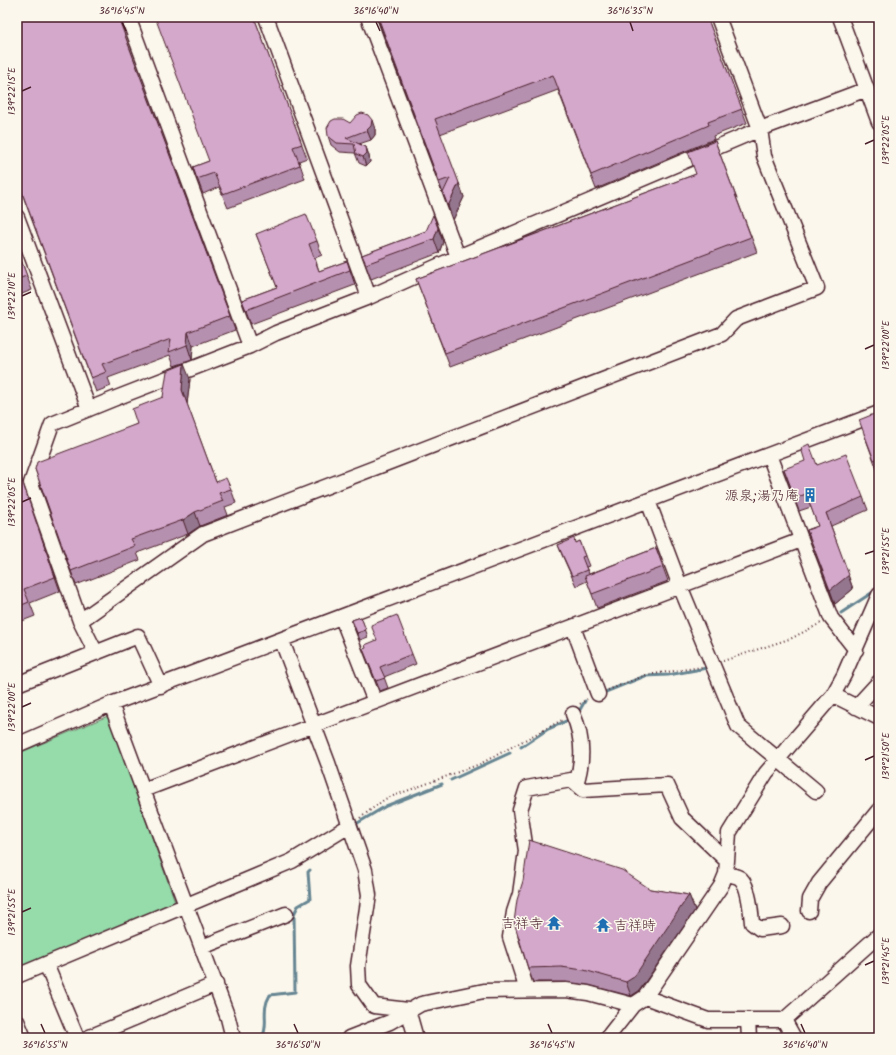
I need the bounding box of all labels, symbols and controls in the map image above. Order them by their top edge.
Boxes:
text: 36°16'45"N [99,3,145,19]
text: 36°16'40"N [353,3,399,19]
text: 36°16'35"N [607,3,653,19]
text: 139°22'15"E [4,66,20,115]
text: 139°22'05"E [878,114,894,165]
text: 139°22'10"E [4,271,20,320]
text: 139°22'00"E [878,319,894,370]
text: 139°22'05"E [4,476,20,527]
place label: 源泉;湯乃庵 [725,485,799,507]
building icon: 源泉;湯乃庵 [802,487,818,503]
text: 139°21'55"E [878,526,894,575]
text: 139°22'00"E [4,681,20,732]
text: 139°21'50"E [878,731,894,780]
text: 139°21'55"E [4,887,20,936]
place label: 吉祥寺 [501,913,543,935]
temple icon: 吉祥寺 [546,915,562,931]
place label: 吉祥時 [614,915,656,937]
temple icon: 吉祥時 [595,917,611,933]
text: 139°21'45"E [878,936,894,985]
text: 36°16'55"N [22,1037,68,1053]
text: 36°16'50"N [275,1037,321,1053]
text: 36°16'45"N [529,1037,575,1053]
text: 36°16'40"N [782,1037,828,1053]

